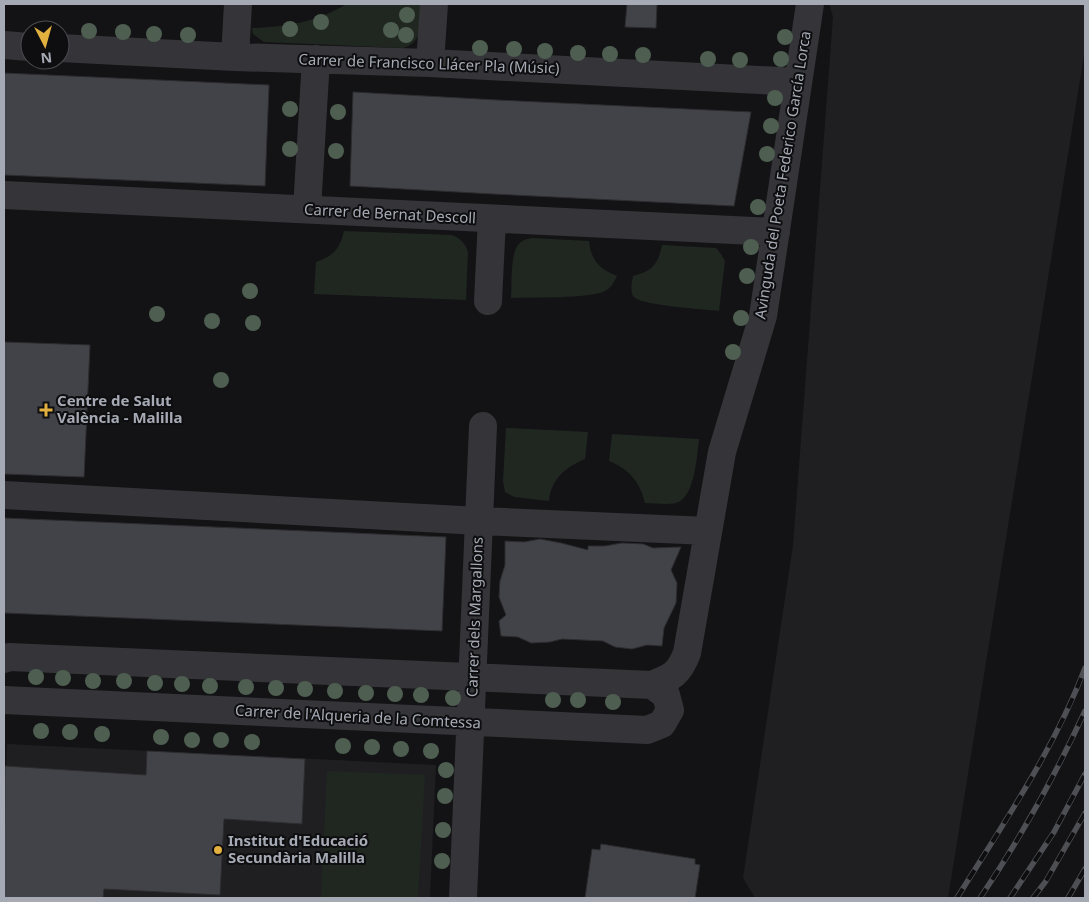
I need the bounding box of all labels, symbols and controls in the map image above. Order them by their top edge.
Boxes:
north arrow [20,20,70,70]
street label: Avinguda del Poeta Federico García Lorca [749,29,815,320]
text: N [40,48,53,68]
street label: Carrer de Francisco Llácer Pla (Músic) [298,48,560,78]
street label: Carrer de Bernat Descoll [304,199,477,227]
place label: Centre de Salut València - Malilla [57,390,182,427]
marker: Centre de Salut València - Malilla [39,403,53,417]
street label: Carrer dels Margallons [461,537,487,697]
street label: Carrer de l'Alqueria de la Comtessa [235,700,481,732]
place label: Institut d'Educació Secundària Malilla [228,830,368,867]
marker: Institut d'Educació Secundària Malilla [212,844,224,856]

